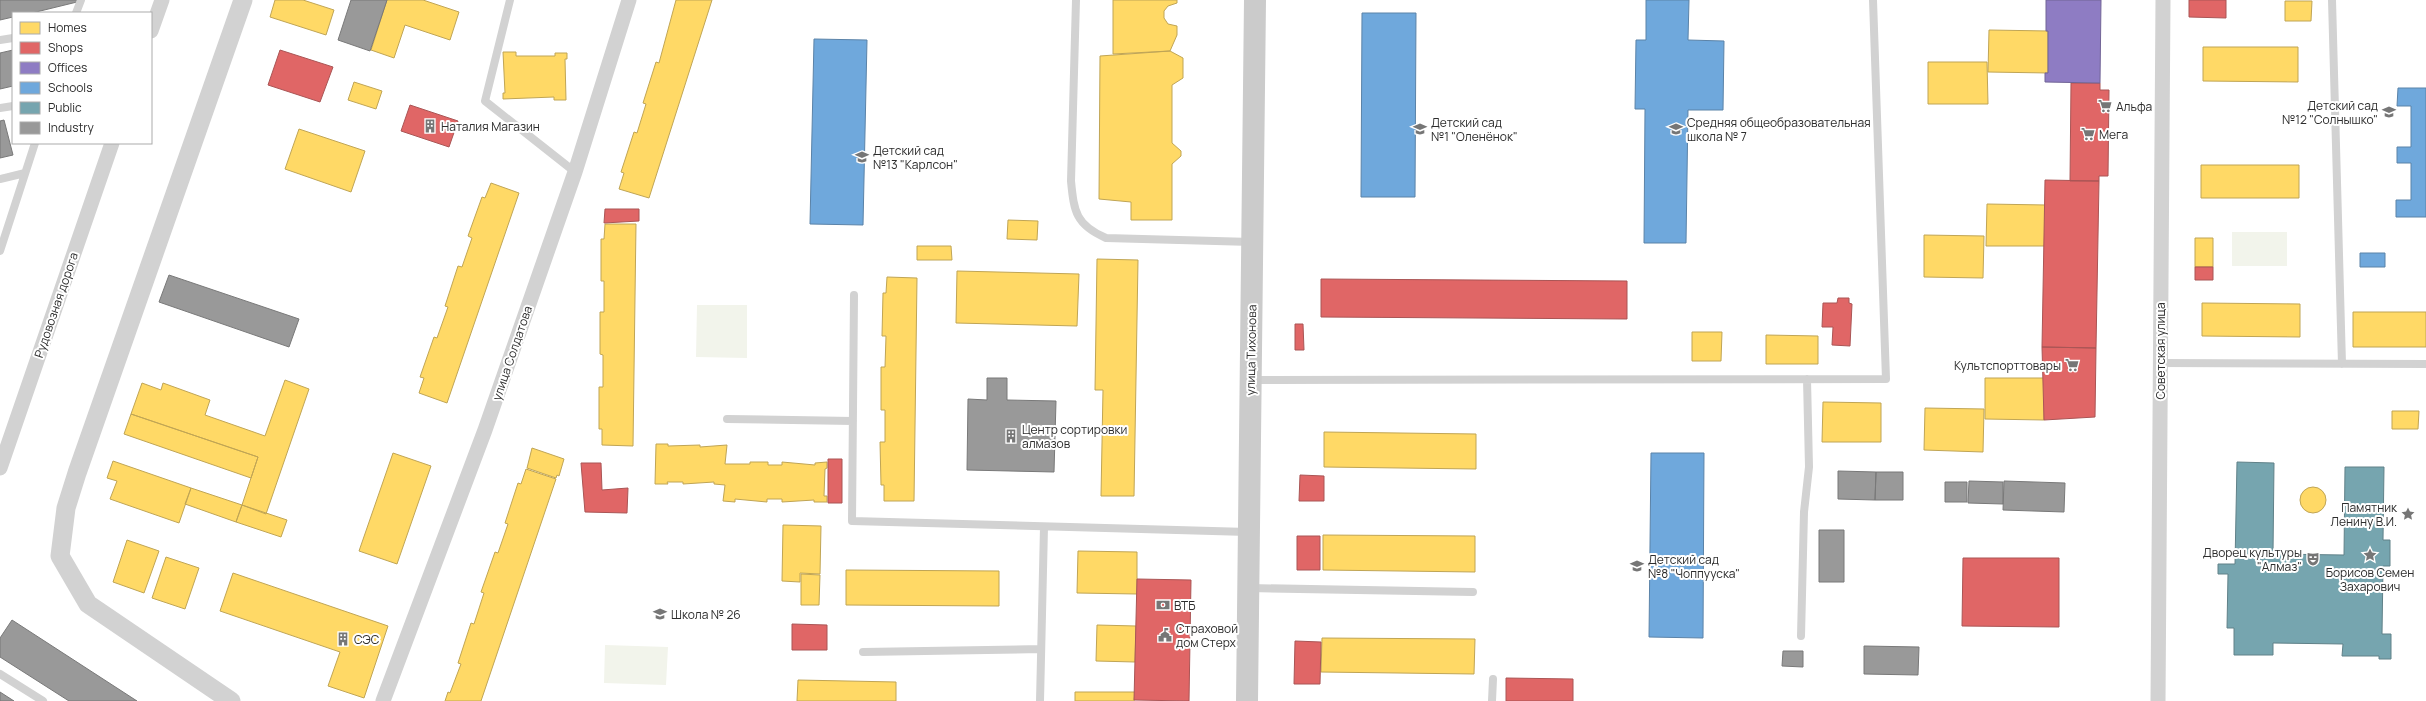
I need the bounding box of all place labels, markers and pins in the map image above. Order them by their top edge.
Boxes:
place label: Детский сад №12 "Солнышко" [2282,97,2378,128]
supermarket icon: Альфа [2097,98,2113,114]
place label: Альфа [2116,98,2152,115]
school or university icon: Детский сад №12 "Солнышко" [2381,104,2397,120]
place label: Детский сад №1 "Оленёнок" [1431,114,1518,145]
place label: Cредняя общеобразовательная школа № 7 [1687,114,1871,145]
building icon: Наталия Магазин [422,118,438,134]
place label: Наталия Магазин [441,118,540,135]
school or university icon: Детский сад №1 "Оленёнок" [1412,121,1428,137]
school or university icon: Cредняя общеобразовательная школа № 7 [1668,121,1684,137]
supermarket icon: Мега [2080,126,2096,142]
place label: Мега [2099,126,2128,143]
place label: Детский сад №13 "Карлсон" [873,142,958,173]
school or university icon: Детский сад №13 "Карлсон" [854,149,870,165]
place label: Культспорттовары [1954,357,2061,374]
supermarket icon: Культспорттовары [2064,357,2080,373]
place label: Центр сортировки алмазов [1022,421,1127,452]
building icon: Центр сортировки алмазов [1003,428,1019,444]
place label: Памятник Ленину В.И. [2331,499,2398,530]
place icon: Памятник Ленину В.И. [2400,506,2416,522]
place label: Дворец культуры "Алмаз" [2203,544,2302,575]
place icon: Борисов Семен Захарович [2362,547,2378,563]
place label: Детский сад №8 "Чоппууска" [1648,551,1740,582]
theatre icon: Дворец культуры "Алмаз" [2305,551,2321,567]
school or university icon: Детский сад №8 "Чоппууска" [1629,558,1645,574]
place label: Борисов Семен Захарович [2326,564,2414,595]
bank icon: ВТБ [1155,597,1171,613]
place label: ВТБ [1174,597,1196,614]
school or university icon: Школа № 26 [652,606,668,622]
place label: Школа № 26 [671,606,741,623]
place label: Страховой дом Стерх [1176,620,1238,651]
public building icon: Страховой дом Стерх [1157,627,1173,643]
building icon: СЭС [335,631,351,647]
place label: СЭС [354,631,380,648]

